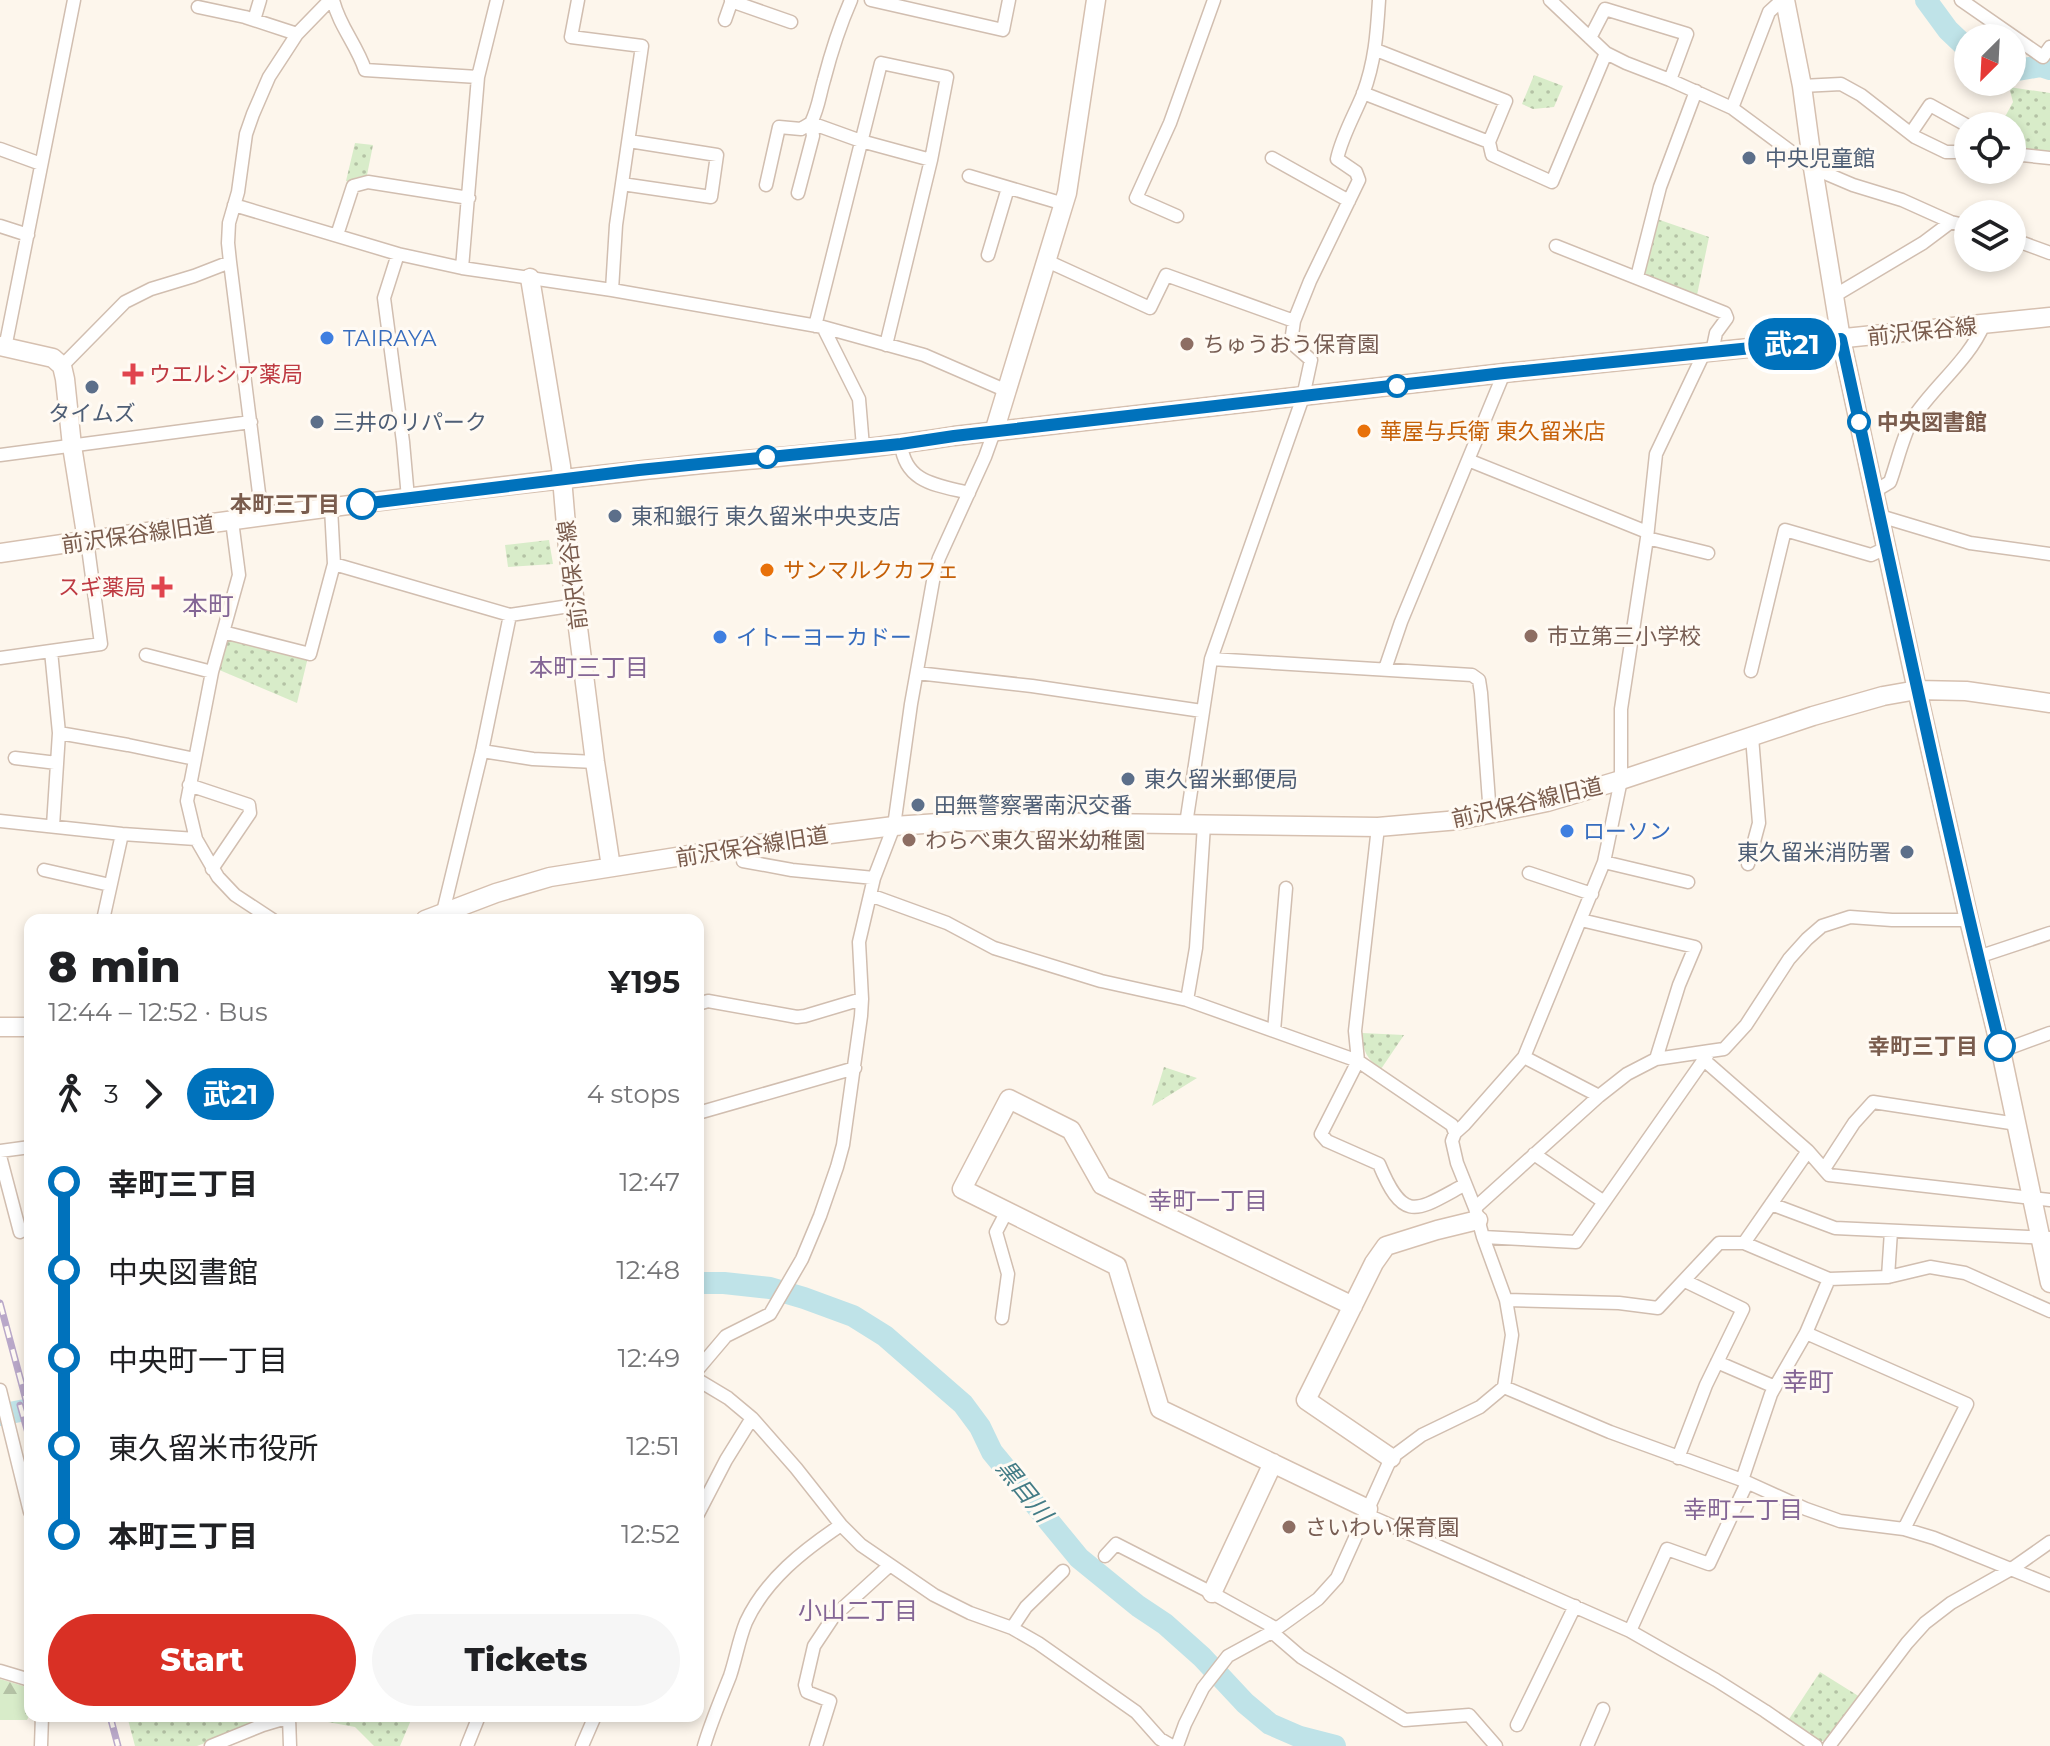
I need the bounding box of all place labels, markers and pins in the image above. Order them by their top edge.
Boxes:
place label: 中央児童館 [1765,145,1875,172]
marker: 中央児童館 [1740,149,1758,167]
place label: TAIRAYA [343,325,437,352]
marker: TAIRAYA [318,329,336,347]
place label: ちゅうおう保育園 [1203,331,1379,358]
marker: ちゅうおう保育園 [1178,335,1196,353]
place label: ウエルシア薬局 [149,361,303,388]
marker: ウエルシア薬局 [124,365,142,383]
unlabelled marker [1386,375,1408,397]
marker: タイムズ [83,378,101,396]
place label: タイムズ [48,400,136,427]
place label: 三井のリパーク [333,409,487,436]
place label: 中央図書館 [1877,409,1987,436]
marker: 中央図書館 [1848,411,1870,433]
marker: 三井のリパーク [308,413,326,431]
place label: 華屋与兵衛 東久留米店 [1380,418,1606,445]
marker: 華屋与兵衛 東久留米店 [1355,422,1373,440]
unlabelled marker [756,446,778,468]
marker: 本町三丁目 [347,489,377,519]
place label: 本町三丁目 [230,491,340,518]
place label: 東和銀行 東久留米中央支店 [631,503,901,530]
marker: 東和銀行 東久留米中央支店 [606,507,624,525]
place label: サンマルクカフェ [783,557,959,584]
marker: サンマルクカフェ [758,561,776,579]
place label: スギ薬局 [58,574,146,601]
marker: スギ薬局 [153,578,171,596]
place label: 市立第三小学校 [1547,623,1701,650]
place label: イトーヨーカドー [736,624,912,651]
marker: 市立第三小学校 [1522,627,1540,645]
marker: イトーヨーカドー [711,628,729,646]
place label: 東久留米郵便局 [1144,766,1298,793]
marker: 東久留米郵便局 [1119,770,1137,788]
place label: 田無警察署南沢交番 [934,792,1132,819]
marker: 田無警察署南沢交番 [909,796,927,814]
place label: ローソン [1583,818,1671,845]
marker: ローソン [1558,822,1576,840]
place label: わらべ東久留米幼稚園 [925,827,1145,854]
marker: わらべ東久留米幼稚園 [900,831,918,849]
place label: 東久留米消防署 [1737,839,1891,866]
marker: 東久留米消防署 [1898,843,1916,861]
marker: 幸町三丁目 [1985,1031,2015,1061]
place label: 幸町三丁目 [1868,1033,1978,1060]
place label: さいわい保育園 [1305,1514,1459,1541]
marker: さいわい保育園 [1280,1518,1298,1536]

